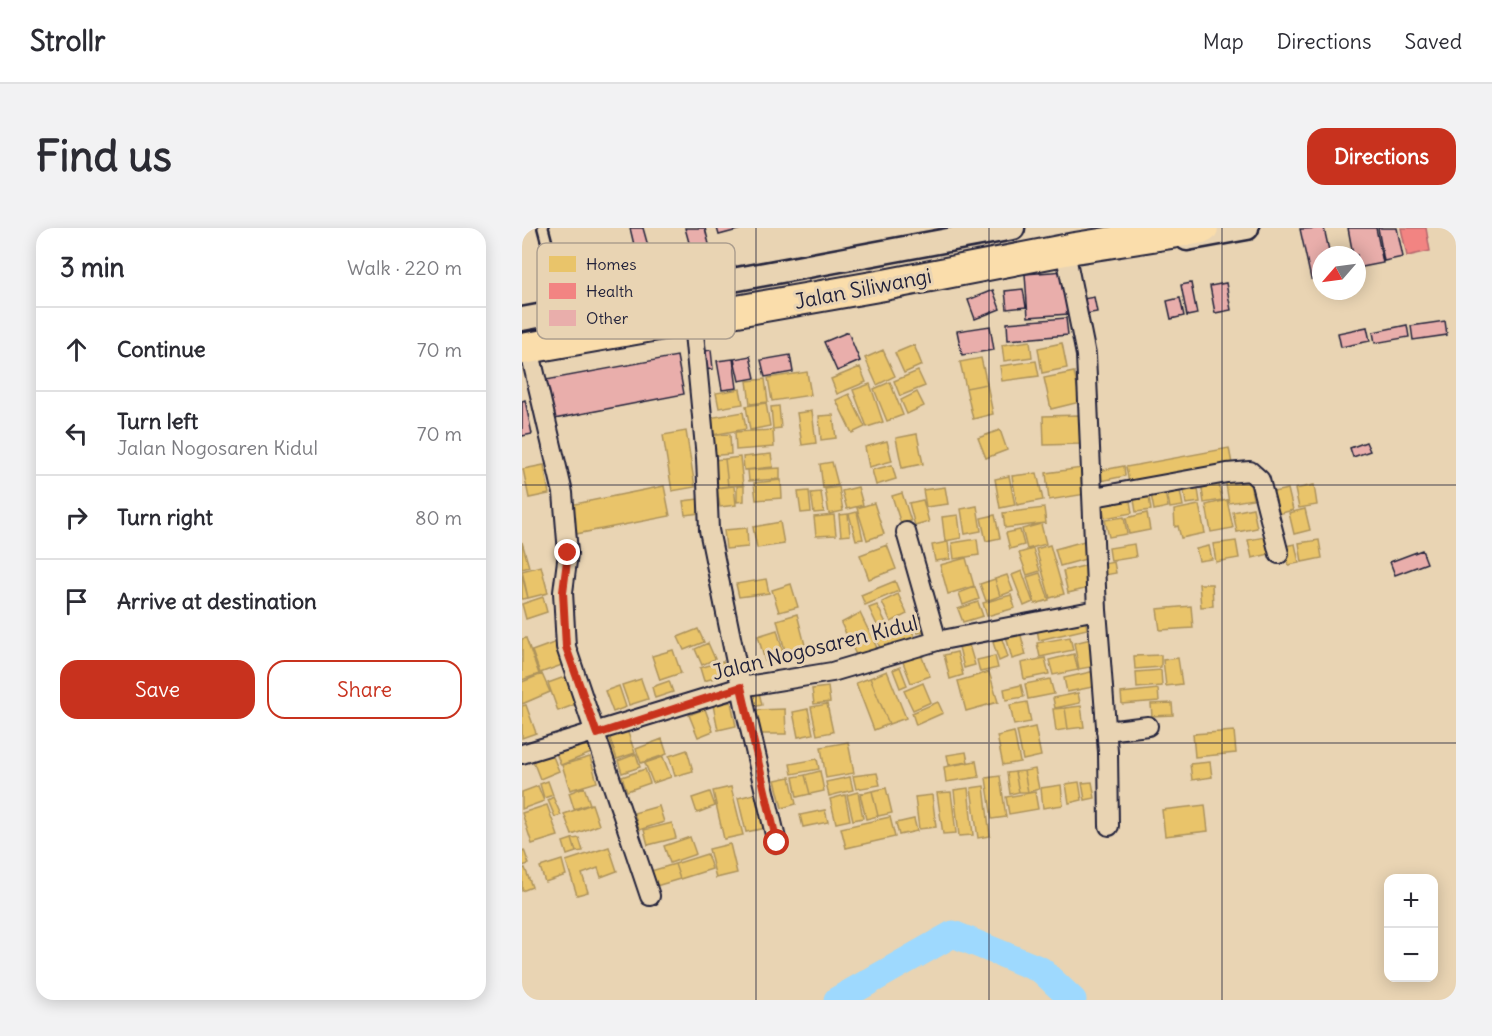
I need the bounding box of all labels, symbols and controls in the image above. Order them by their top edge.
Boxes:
text: Strollr [30,23,105,59]
text: Map [1203,28,1244,55]
text: Directions [1277,28,1371,55]
text: Saved [1404,28,1462,55]
button: Directions [1307,128,1456,185]
text: Find us [36,130,172,182]
legend [537,243,735,339]
north arrow [1312,246,1366,300]
text: 3 min [60,251,125,284]
text: Homes [586,254,636,274]
text: Walk · 220 m [347,255,462,280]
street label: Jalan Siliwangi [792,262,934,315]
text: Health [586,281,633,301]
text: Other [586,308,629,328]
icon: ahead [60,333,93,366]
text: Continue [117,335,206,363]
text: 70 m [417,337,462,362]
text: Turn left [117,407,198,435]
icon: left [60,417,93,450]
text: 70 m [417,421,462,446]
text: Jalan Nogosaren Kidul [117,435,318,460]
icon: right [60,501,93,534]
text: Turn right [117,503,213,531]
text: 80 m [415,505,462,530]
route end [554,539,580,565]
icon: arrive [60,585,93,618]
text: Arrive at destination [117,587,317,615]
street label: Jalan Nogosaren Kidul [709,609,921,686]
button: Save [60,660,255,719]
button: Share [267,660,462,719]
route start [763,829,789,855]
map controls [1384,874,1438,982]
button: + [1384,874,1438,928]
button: − [1384,928,1438,982]

